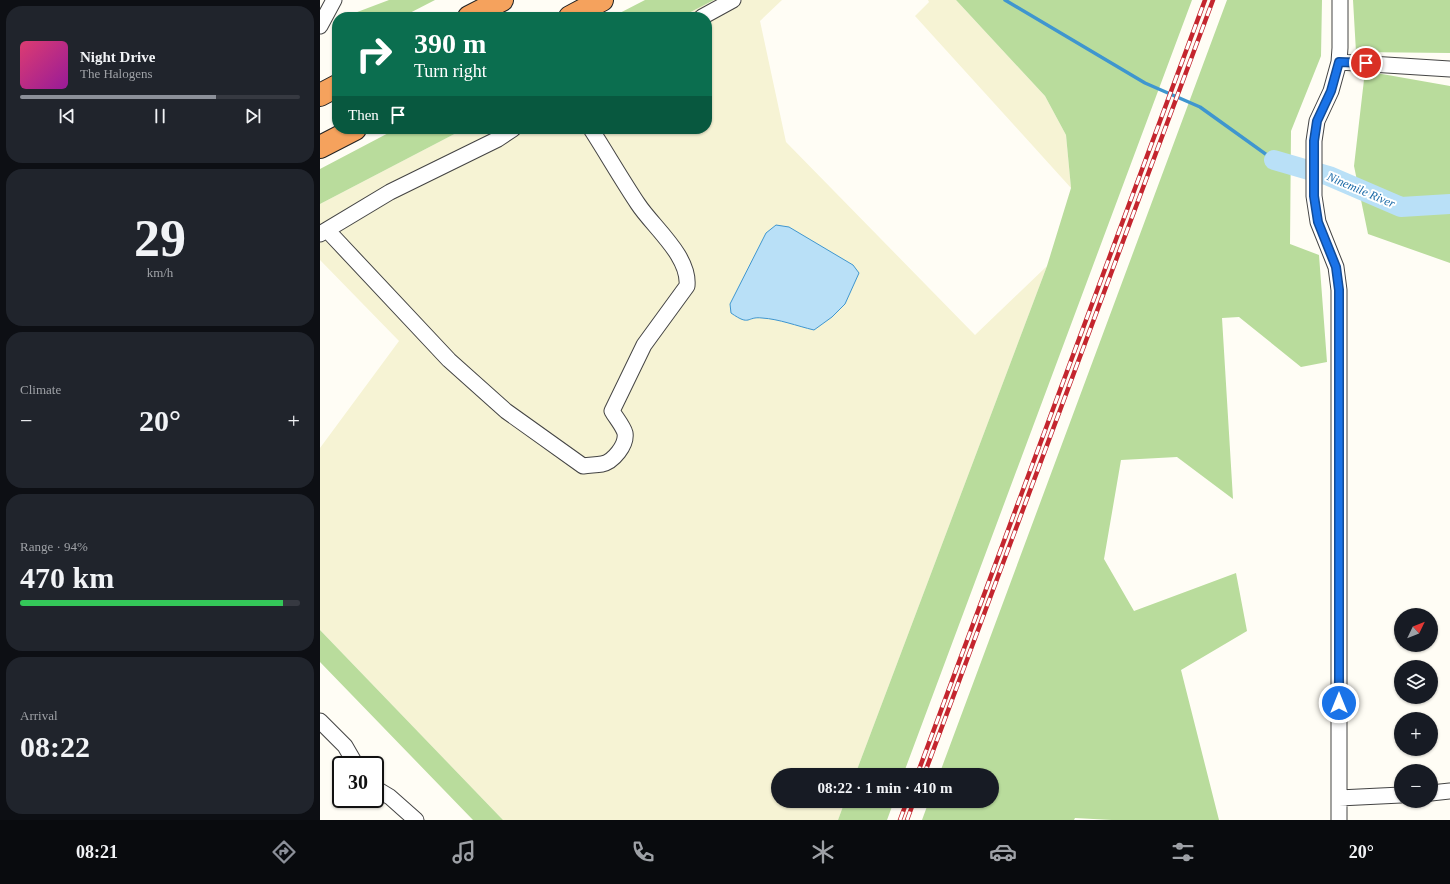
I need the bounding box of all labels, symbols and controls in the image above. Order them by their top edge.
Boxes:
icon: right [348,28,400,80]
text: 390 m [414,28,486,59]
pin [1349,46,1383,80]
text: Night Drive [80,49,155,65]
icon: arrive [1355,52,1377,74]
text: Turn right [414,61,487,81]
text: The Halogens [80,66,153,81]
icon: arrive [387,104,409,126]
icon: previous [56,105,78,127]
icon: pause [149,105,171,127]
icon: next [242,105,264,127]
text: Then [348,107,379,123]
water label: Ninemile River [1324,169,1397,211]
text: 29 [134,210,186,267]
text: km/h [147,265,173,280]
text: Climate [20,382,61,397]
text: 20° [139,404,181,437]
text: − [20,408,32,433]
text: + [288,408,300,433]
text: Range · 94% [20,539,88,554]
text: 470 km [20,561,114,594]
north arrow [1394,608,1438,652]
map controls [1394,608,1438,808]
button: layers [1394,660,1438,704]
position arrow [1318,682,1360,724]
text: Arrival [20,708,58,723]
button: + [1394,712,1438,756]
text: 08:22 [20,730,90,763]
speed limit sign: 30 [332,756,384,808]
button: − [1394,764,1438,808]
text: 08:22 · 1 min · 410 m [818,780,953,796]
icon: directions [270,838,298,866]
icon: music [450,838,478,866]
icon: phone [629,838,657,866]
icon: climate [809,838,837,866]
icon: car [989,838,1017,866]
icon: filters [1169,838,1197,866]
text: 08:21 [76,842,118,862]
text: 20° [1349,842,1374,862]

